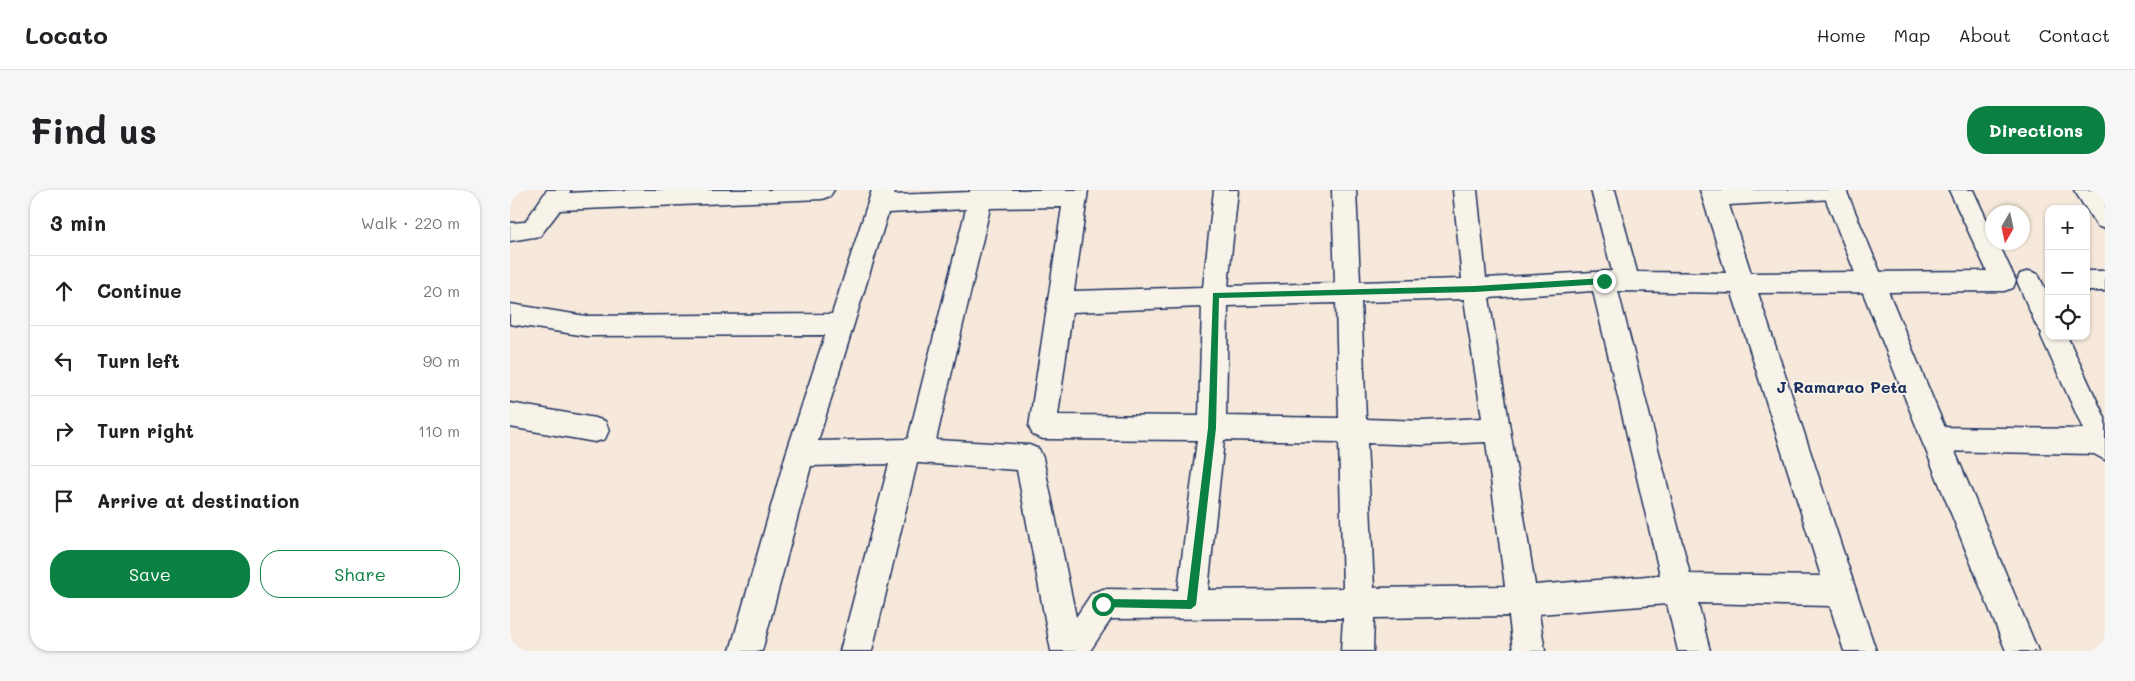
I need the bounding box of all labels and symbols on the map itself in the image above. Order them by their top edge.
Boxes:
north arrow [1985,205,2030,250]
route end [1593,270,1616,293]
district label: J Ramarao Peta [1777,376,1908,397]
route start [1092,593,1115,616]

